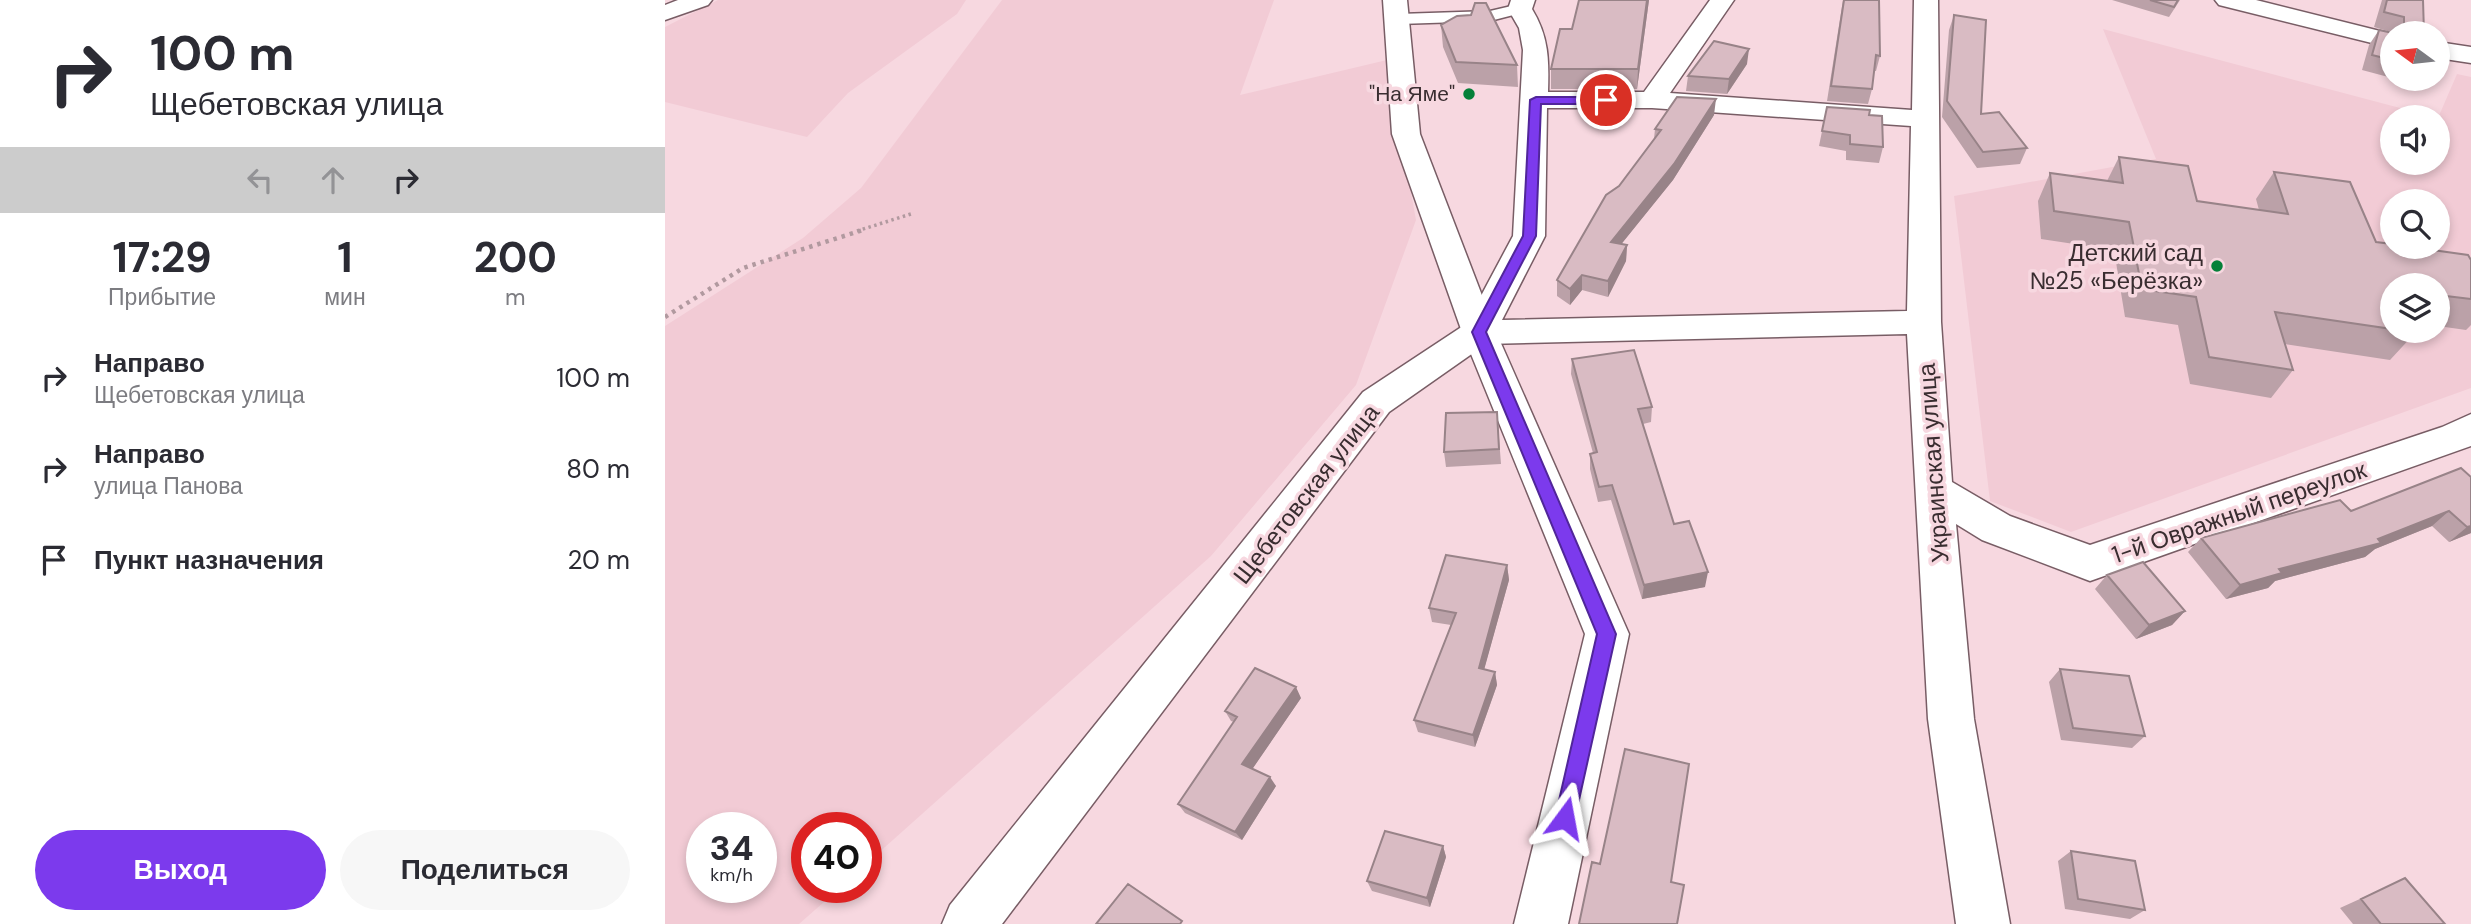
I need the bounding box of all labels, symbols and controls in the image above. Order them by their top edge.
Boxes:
text: 100 m [150,21,294,85]
north arrow [2380,21,2450,91]
map controls [2380,21,2450,343]
icon: right [35,28,126,119]
pin [1576,70,1636,130]
place label: "На Яме" [1369,80,1455,108]
icon: arrive [1587,81,1625,119]
text: Щебетовская улица [150,83,443,125]
marker: "На Яме" [1461,86,1477,102]
button: sound [2380,105,2450,175]
icon: left [241,161,279,199]
icon: ahead [314,161,352,199]
icon: right [387,161,425,199]
button: search [2380,189,2450,259]
text: 17:29 [112,230,212,285]
text: 1 [337,230,353,285]
text: 200 [474,230,557,285]
place label: Детский сад №25 «Берёзка» [2030,237,2203,296]
marker: Детский сад №25 «Берёзка» [2209,258,2225,274]
button: layers [2380,273,2450,343]
text: Прибытие [108,282,216,312]
text: мин [324,282,366,312]
text: m [505,282,526,312]
text: Направо [94,346,205,380]
icon: right [35,359,73,397]
text: 100 m [556,361,630,395]
street label: Украинская улица [1911,362,1955,564]
text: Щебетовская улица [94,380,305,410]
street label: Щебетовская улица [1226,397,1386,590]
text: Направо [94,437,205,471]
icon: right [35,450,73,488]
text: 80 m [566,452,630,486]
street label: 1-й Овражный переулок [2108,454,2371,570]
text: улица Панова [94,471,243,501]
icon: arrive [35,541,73,579]
text: Пункт назначения [94,543,324,577]
text: 20 m [567,543,630,577]
position arrow [1528,781,1602,855]
speed limit sign: 40 [791,812,882,903]
text: 34 [710,825,753,871]
button: Выход [35,830,326,910]
button: Поделиться [340,830,630,910]
text: km/h [710,863,753,887]

